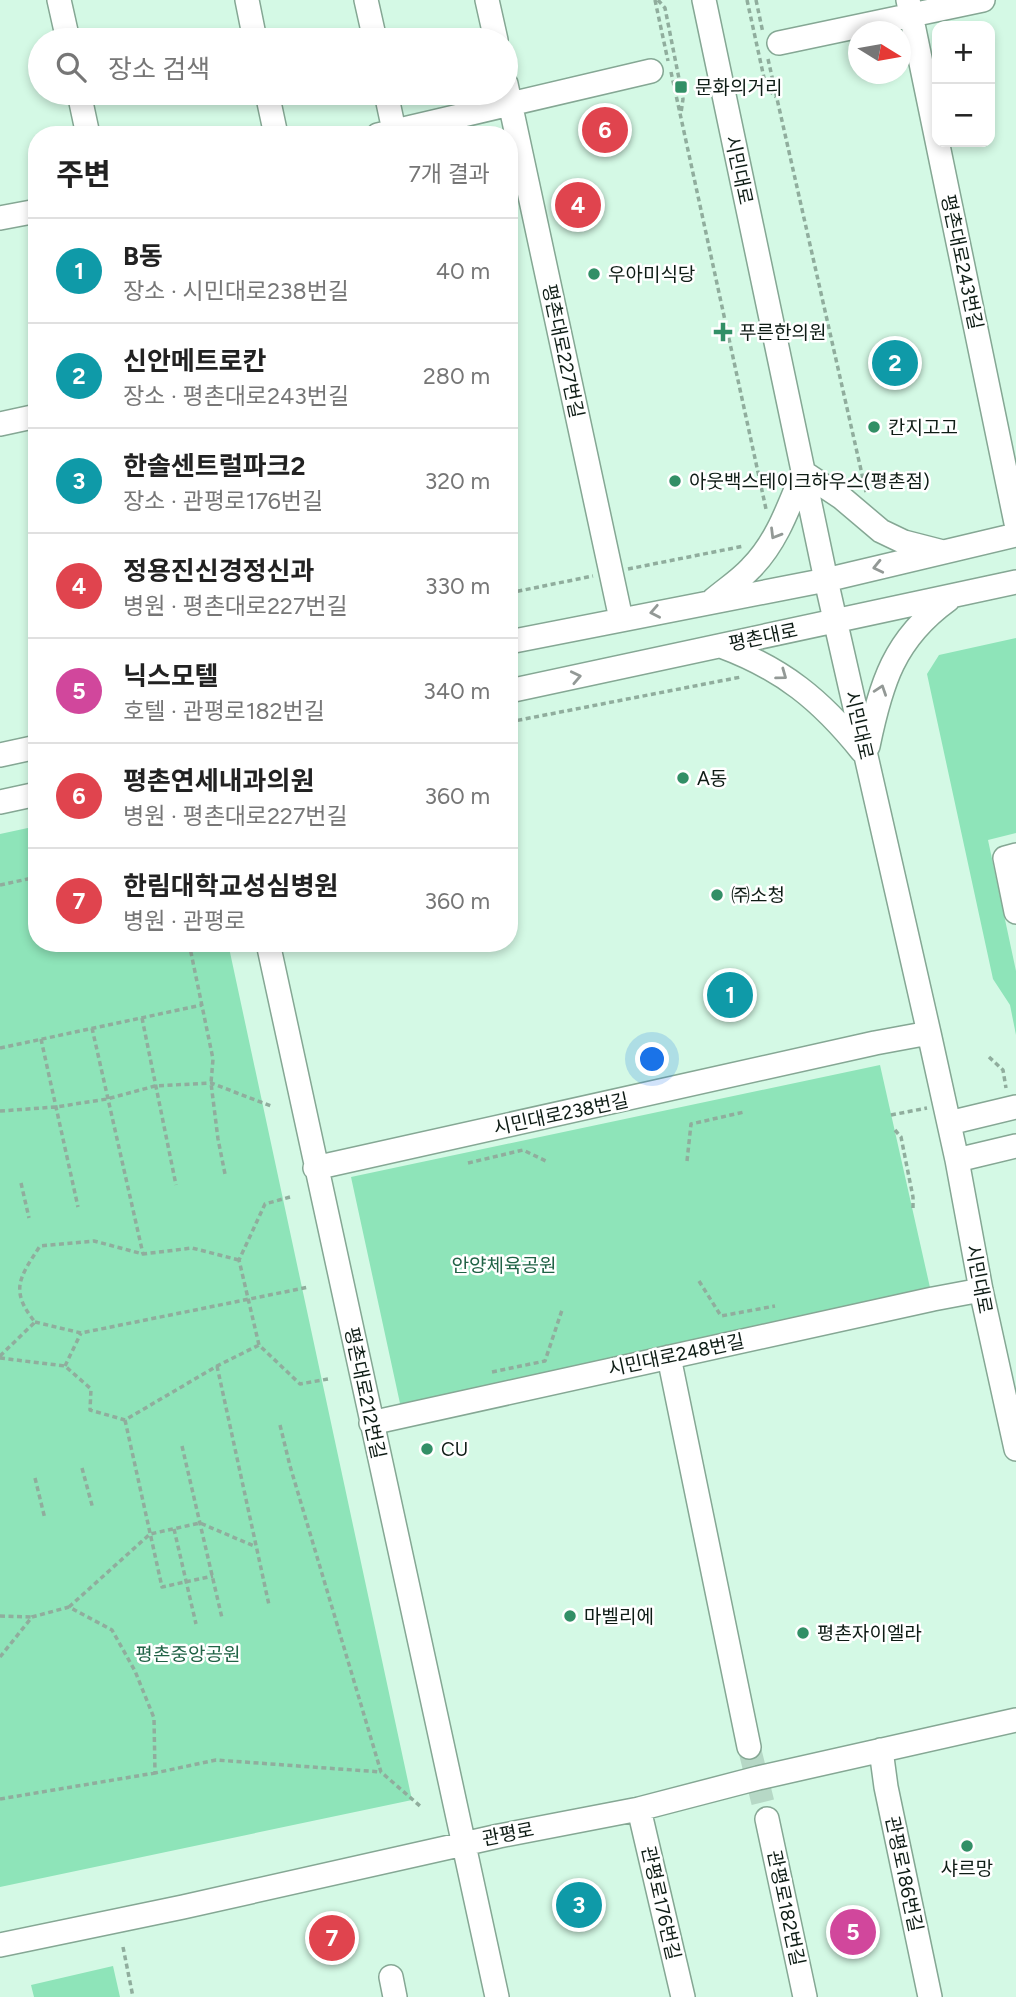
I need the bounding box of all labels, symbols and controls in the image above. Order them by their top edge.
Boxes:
north arrow [848,21,911,84]
map controls [932,21,995,147]
button: + [932,21,995,84]
search box [28,28,518,105]
icon: search [52,48,90,86]
text: 장소 검색 [108,53,210,85]
place label: 문화의거리 [695,76,782,99]
marker: 문화의거리 [673,79,689,95]
button: − [932,84,995,147]
pin: 6 [582,104,628,156]
street label: 시민대로 [720,133,758,207]
text: 주변 [56,156,111,193]
text: 7개 결과 [408,160,490,188]
pin: 4 [555,179,601,231]
street label: 평촌대로243번길 [936,192,988,332]
text: B동 [123,240,163,272]
text: 1 [74,257,84,285]
text: 40 m [436,257,490,285]
place label: 우아미식당 [608,263,695,286]
marker: 우아미식당 [586,266,602,282]
text: 장소 · 시민대로238번길 [123,277,349,305]
street label: 평촌대로227번길 [538,282,588,420]
place label: 푸른한의원 [739,321,826,344]
marker: 푸른한의원 [713,322,733,342]
pin: 2 [872,337,918,389]
text: 신안메트로칸 [123,345,267,377]
text: 2 [72,362,86,390]
text: 280 m [423,362,490,390]
text: 장소 · 평촌대로243번길 [123,382,349,410]
place label: 칸지고고 [888,416,958,439]
marker: 칸지고고 [866,419,882,435]
text: 한솔센트럴파크2 [123,450,306,482]
text: 3 [73,467,85,495]
text: 320 m [425,467,490,495]
place label: 아웃백스테이크하우스(평촌점) [689,470,930,493]
marker: 아웃백스테이크하우스(평촌점) [667,473,683,489]
text: 장소 · 관평로176번길 [123,487,323,515]
one-way arrow [771,527,784,540]
text: 정용진신경정신과 [123,555,314,587]
one-way arrow [872,559,884,574]
text: 4 [72,572,86,600]
text: 330 m [425,572,490,600]
text: 병원 · 평촌대로227번길 [123,592,348,620]
one-way arrow [649,604,661,619]
street label: 평촌대로 [726,618,800,656]
text: 닉스모텔 [123,660,219,692]
one-way arrow [775,667,787,679]
one-way arrow [570,671,582,686]
text: 5 [72,677,86,705]
text: 340 m [423,677,490,705]
one-way arrow [873,684,887,696]
street label: 시민대로 [840,688,878,762]
text: 호텔 · 관평로182번길 [123,697,325,725]
text: 평촌연세내과의원 [123,765,314,797]
place label: A동 [697,767,727,790]
marker: A동 [675,770,691,786]
text: 6 [72,782,86,810]
text: 360 m [424,782,490,810]
text: 병원 · 평촌대로227번길 [123,802,348,830]
text: 한림대학교성심병원 [123,870,338,902]
place label: ㈜소청 [731,884,785,907]
text: 7 [73,887,85,915]
text: 360 m [424,887,490,915]
marker: ㈜소청 [709,887,725,903]
text: 병원 · 관평로 [123,907,246,935]
pin: 1 [707,969,753,1021]
your location [635,1042,669,1076]
street label: 시민대로238번길 [491,1088,631,1140]
street label: 시민대로 [961,1242,997,1316]
park label: 안양체육공원 [452,1254,556,1277]
street label: 평촌대로212번길 [340,1325,390,1461]
street label: 시민대로248번길 [606,1329,746,1381]
place label: CU [441,1438,468,1461]
marker: CU [419,1441,435,1457]
place label: 마벨리에 [584,1605,654,1628]
marker: 마벨리에 [562,1608,578,1624]
place label: 평촌자이엘라 [817,1622,922,1645]
marker: 평촌자이엘라 [795,1625,811,1641]
park label: 평촌중앙공원 [136,1643,240,1666]
street label: 관평로186번길 [881,1814,927,1934]
street label: 관평로 [480,1818,536,1850]
marker: 샤르망 [959,1838,975,1854]
street label: 관평로176번길 [637,1844,685,1962]
street label: 관평로182번길 [763,1848,809,1968]
place label: 샤르망 [941,1857,993,1880]
pin: 3 [556,1879,602,1931]
pin: 5 [830,1906,876,1958]
pin: 7 [309,1912,355,1964]

